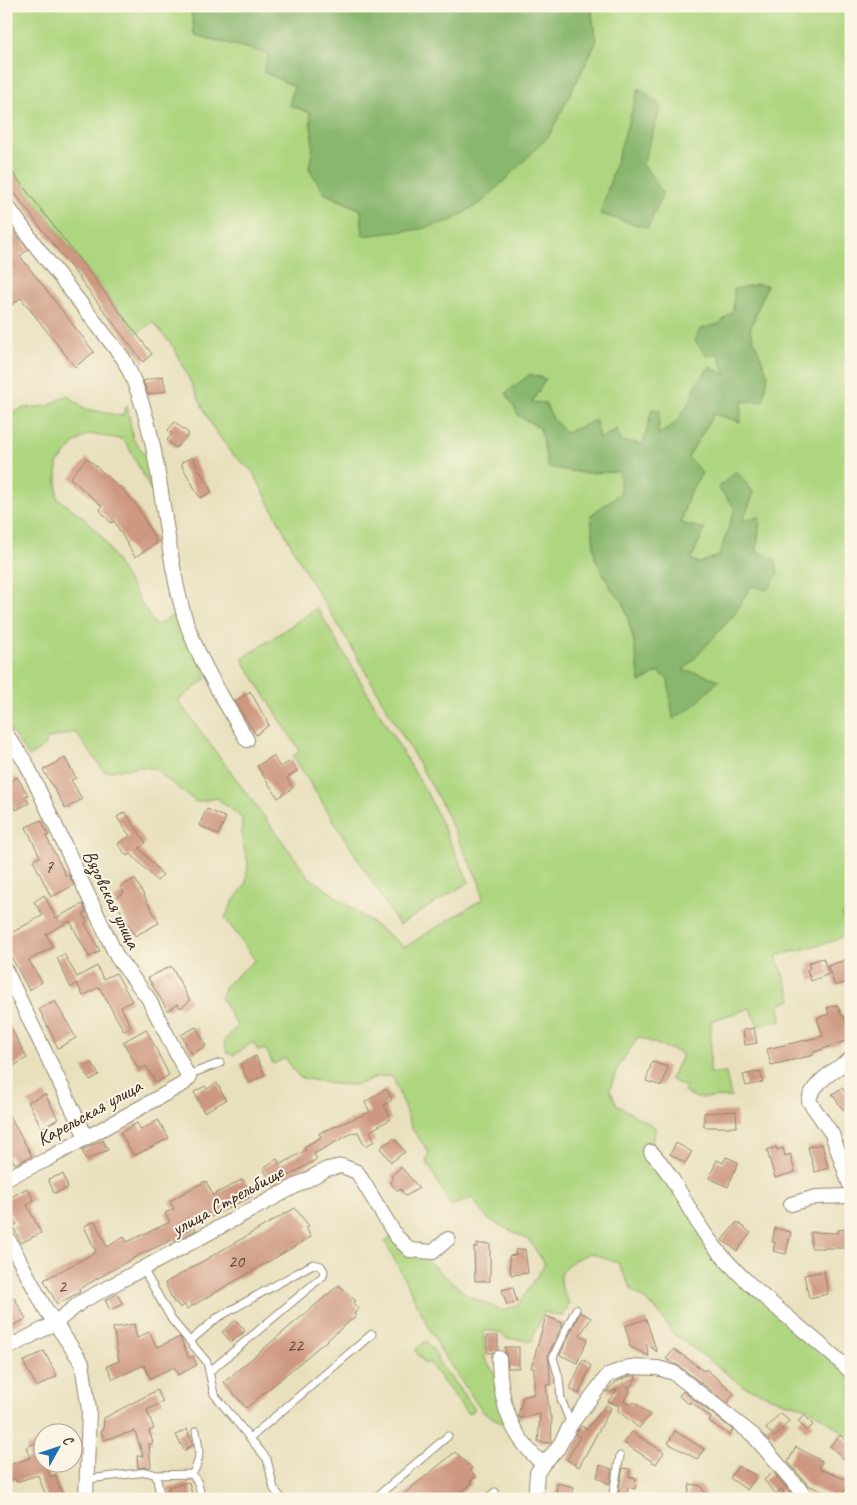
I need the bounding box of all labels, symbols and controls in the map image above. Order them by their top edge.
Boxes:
street label: Вязовская улица [76,846,147,954]
house number: 7 [45,856,54,878]
street label: Карельская улица [32,1073,147,1152]
street label: улица Стрельбище [166,1159,289,1242]
house number: 20 [228,1250,246,1272]
house number: 2 [58,1275,68,1297]
house number: 22 [287,1334,305,1356]
north arrow [32,1422,82,1472]
text: С [59,1432,78,1450]

